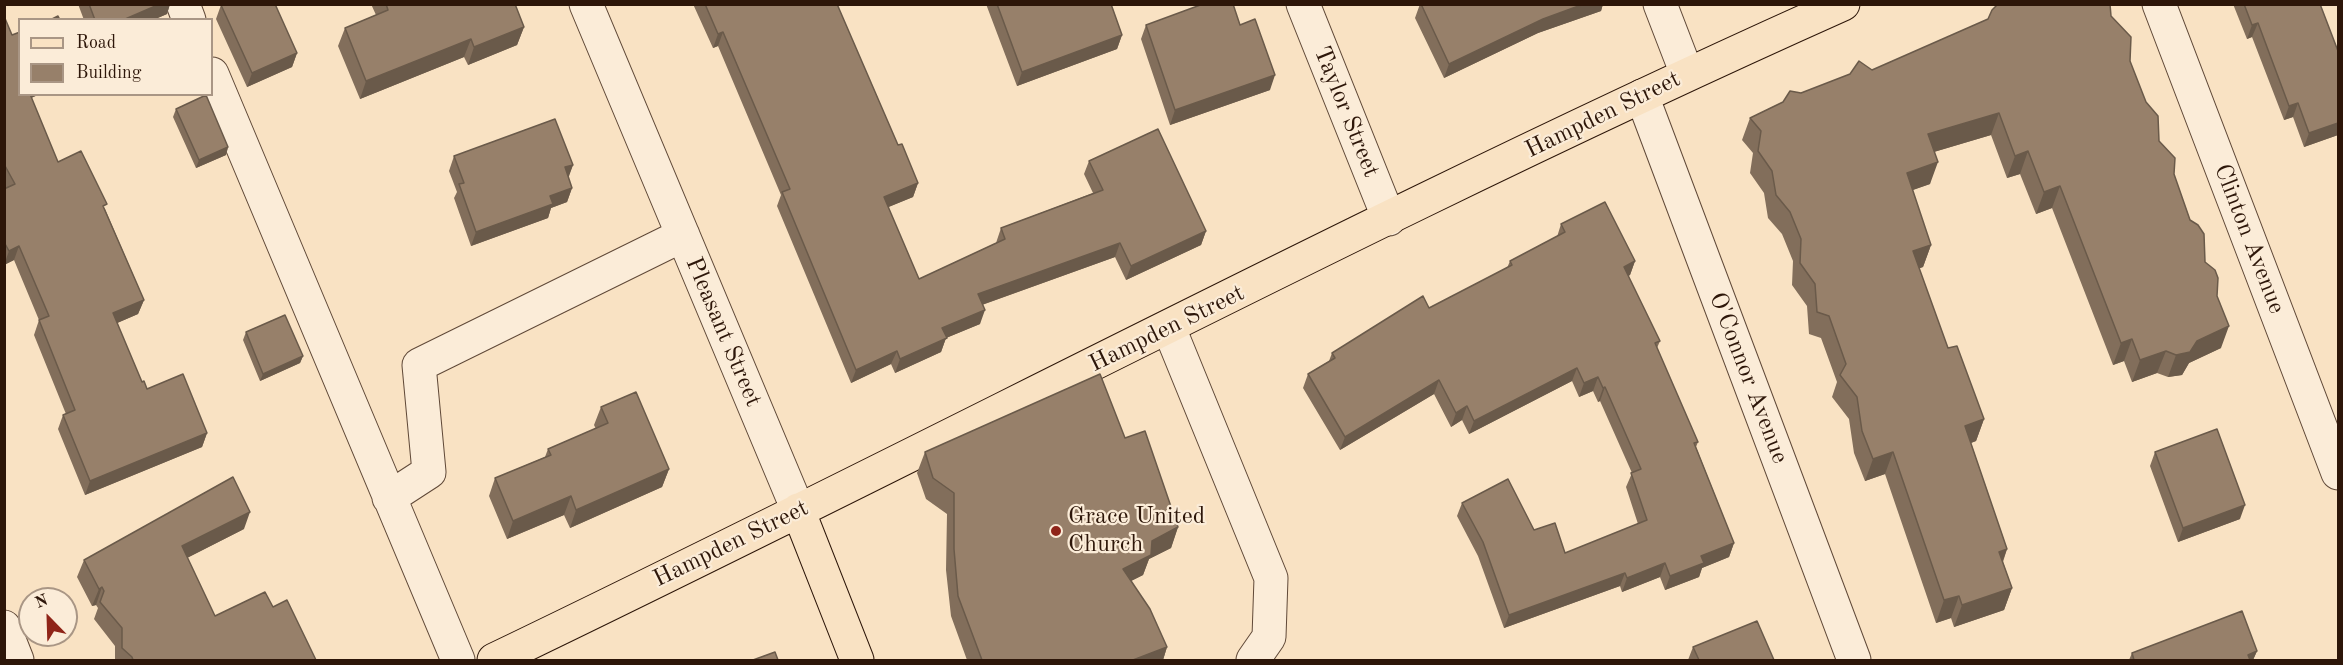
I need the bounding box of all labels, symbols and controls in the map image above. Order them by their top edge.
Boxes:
legend [18,18,213,96]
text: Road [76,34,116,52]
street label: Taylor Street [1307,42,1385,182]
text: Building [76,64,141,82]
street label: Hampden Street [1521,65,1685,165]
street label: Clinton Avenue [2207,160,2291,318]
street label: Pleasant Street [679,253,767,411]
street label: Hampden Street [1085,279,1249,379]
street label: O'Connor Avenue [1702,288,1794,468]
street label: Hampden Street [649,494,813,594]
place label: Grace United Church [1068,503,1205,559]
marker: Grace United Church [1049,524,1063,538]
north arrow [18,587,78,647]
text: N [33,593,50,612]

